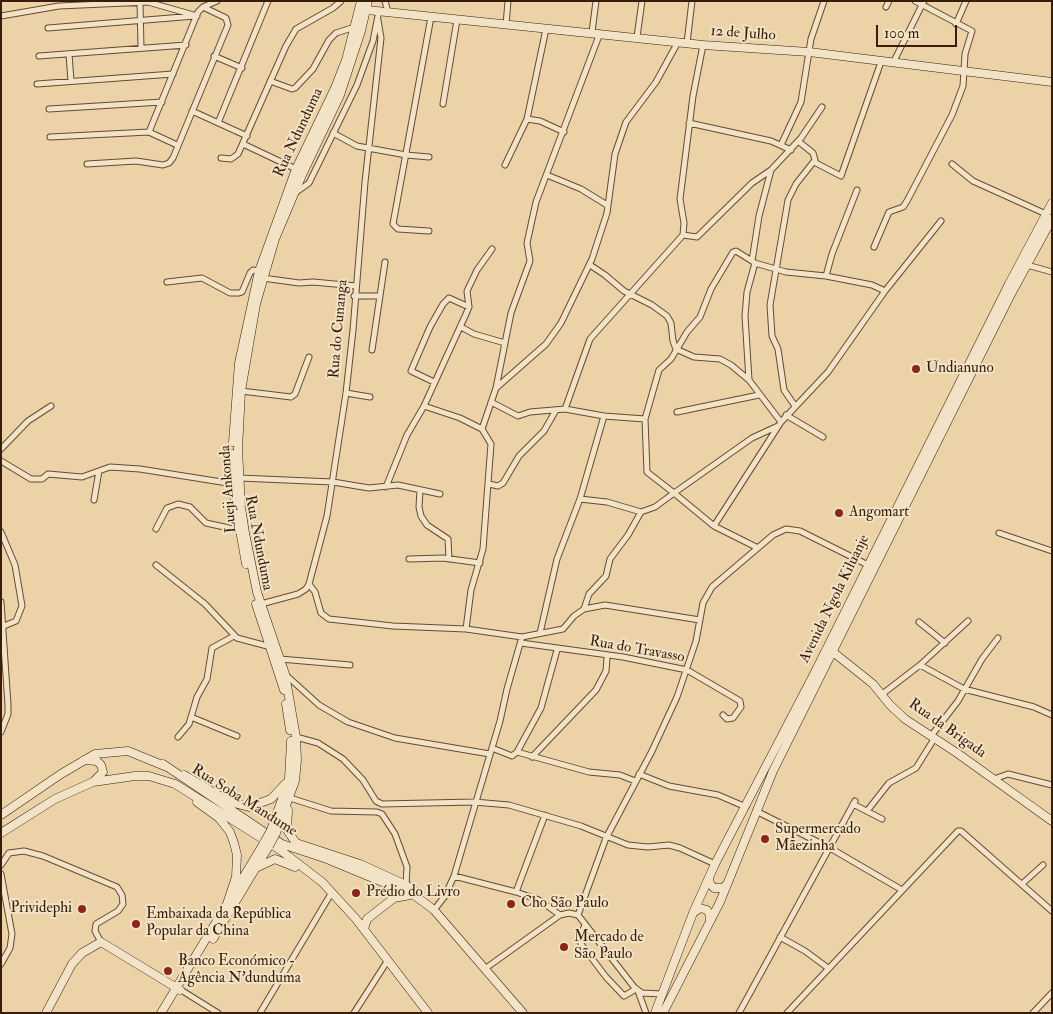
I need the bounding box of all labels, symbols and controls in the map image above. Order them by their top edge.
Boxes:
scale bar [878,15,959,47]
street label: 12 de Julho [710,23,776,45]
text: 100 m [884,24,919,43]
street label: Rua Ndunduma [270,85,328,181]
street label: Rua do Cunanga [326,279,352,379]
place label: Undianuno [926,360,994,378]
marker: Undianuno [910,363,922,375]
street label: Lueji Ankonda [217,444,241,534]
street label: Rua Ndunduma [240,494,276,592]
place label: Angomart [849,504,909,522]
marker: Angomart [833,507,845,519]
street label: Avenida Ngola Kiluanje [796,532,874,666]
street label: Rua do Travasso [588,633,686,667]
street label: Rua da Brigada [905,696,989,762]
street label: Rua Soba Mandume [188,761,300,841]
place label: Supermercado Mãezinha [775,821,861,856]
marker: Supermercado Mãezinha [759,833,771,845]
place label: Prédio do Livro [366,884,460,902]
marker: Prédio do Livro [350,887,362,899]
place label: Cho São Paulo [521,895,608,913]
marker: Cho São Paulo [505,898,517,910]
place label: Prividephi [10,900,72,918]
marker: Prividephi [76,903,88,915]
place label: Embaixada da República Popular da China [146,906,292,941]
marker: Embaixada da República Popular da China [130,918,142,930]
place label: Mercado de São Paulo [574,929,644,964]
marker: Mercado de São Paulo [558,941,570,953]
place label: Banco Económico - Agência N'dunduma [178,953,301,988]
marker: Banco Económico - Agência N'dunduma [162,965,174,977]

